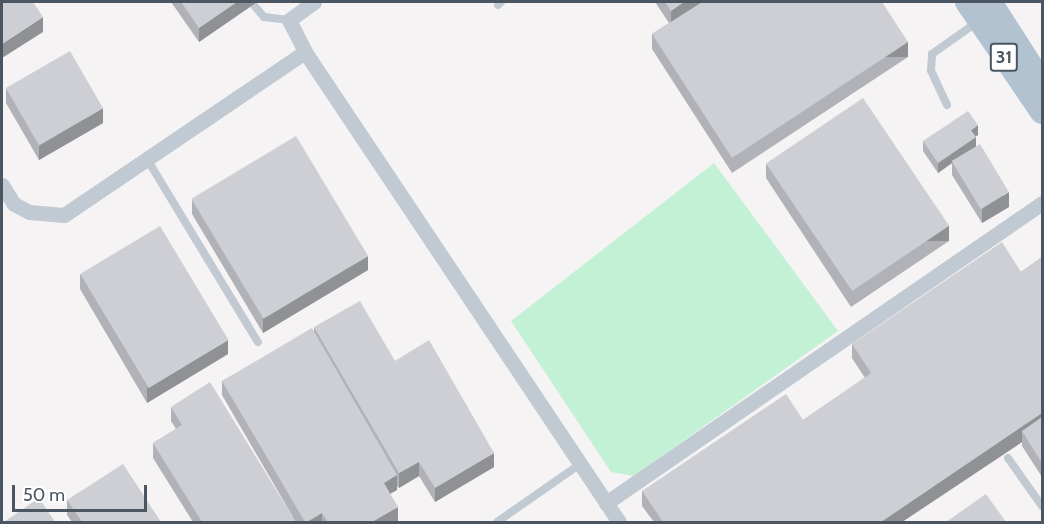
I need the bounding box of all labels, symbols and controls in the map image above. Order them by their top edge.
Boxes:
road number: 31 [989,42,1019,72]
scale bar [15,473,150,511]
text: 50 m [23,484,65,506]

